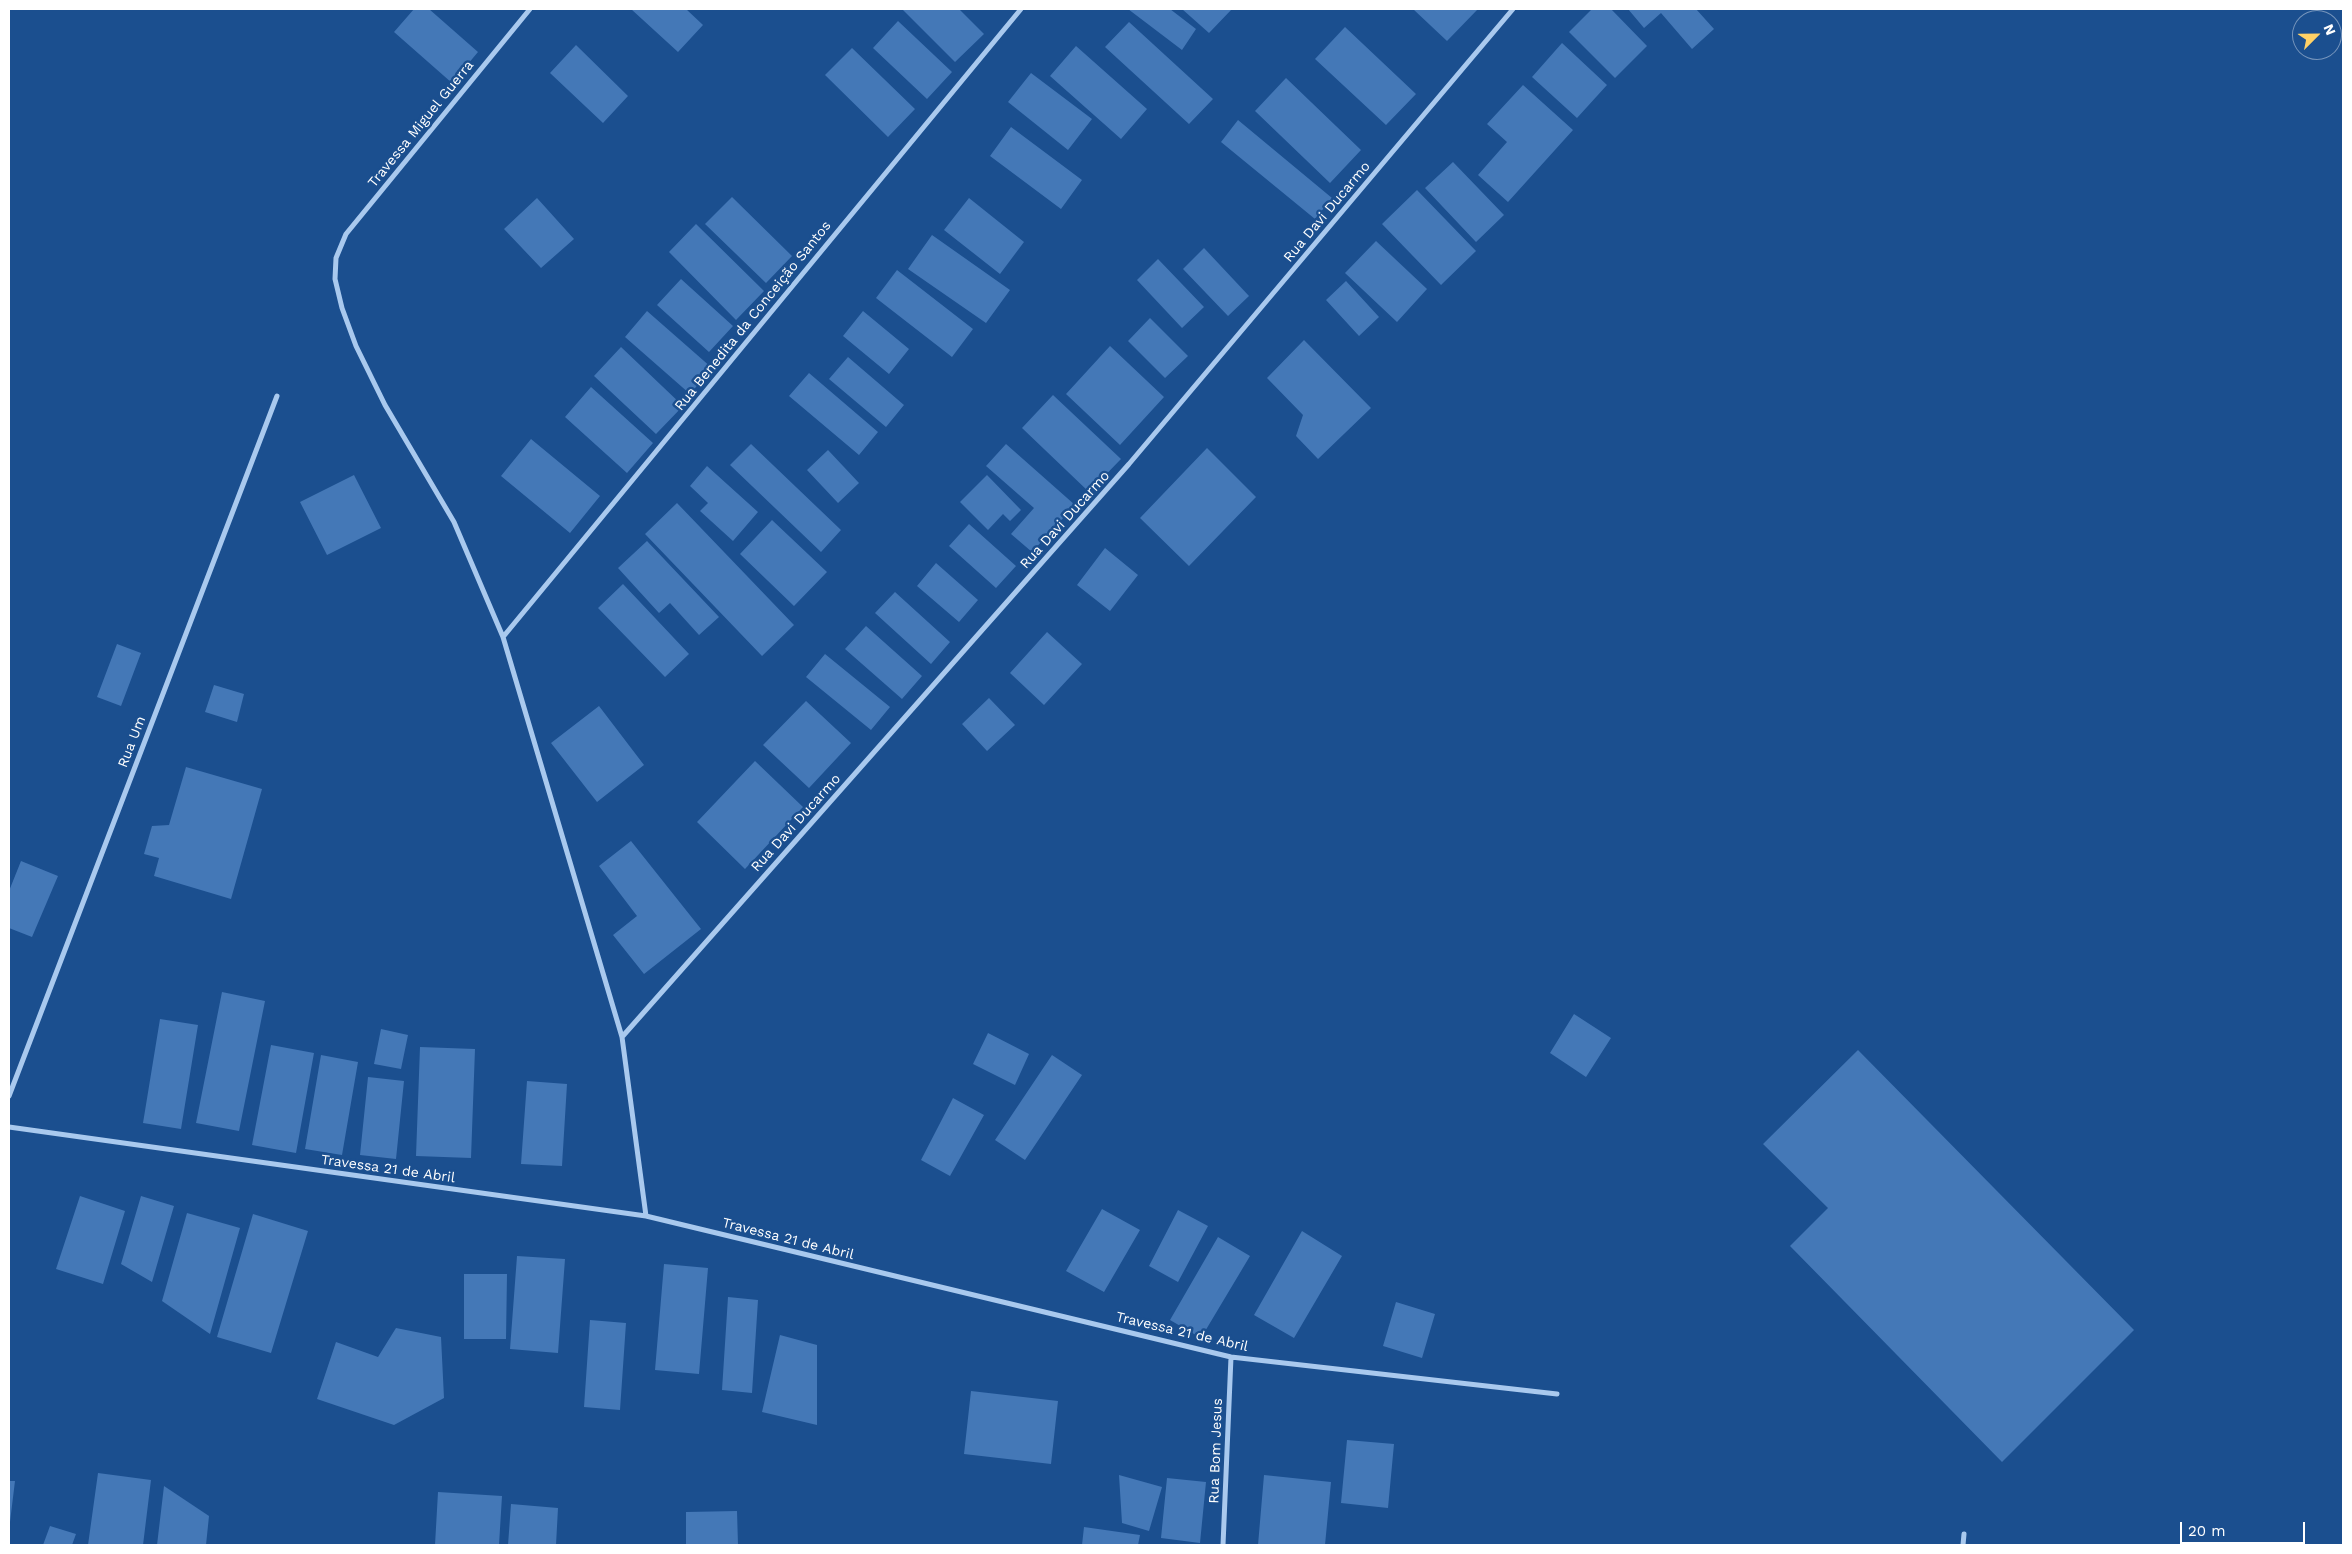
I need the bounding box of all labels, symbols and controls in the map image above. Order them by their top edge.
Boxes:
north arrow [2292,10,2342,60]
text: N [2320,22,2339,37]
street label: Travessa Miguel Guerra [365,57,477,191]
street label: Rua Davi Ducarmo [1280,158,1374,266]
street label: Rua Benedita da Conceição Santos [671,218,835,414]
street label: Rua Davi Ducarmo [1017,468,1113,572]
street label: Rua Um [115,714,149,770]
street label: Rua Davi Ducarmo [748,771,844,875]
street label: Travessa 21 de Abril [320,1151,456,1187]
street label: Travessa 21 de Abril [720,1214,856,1264]
street label: Travessa 21 de Abril [1114,1309,1250,1355]
street label: Rua Bom Jesus [1206,1398,1226,1504]
scale bar [2182,1512,2307,1544]
text: 20 m [2188,1522,2226,1540]

